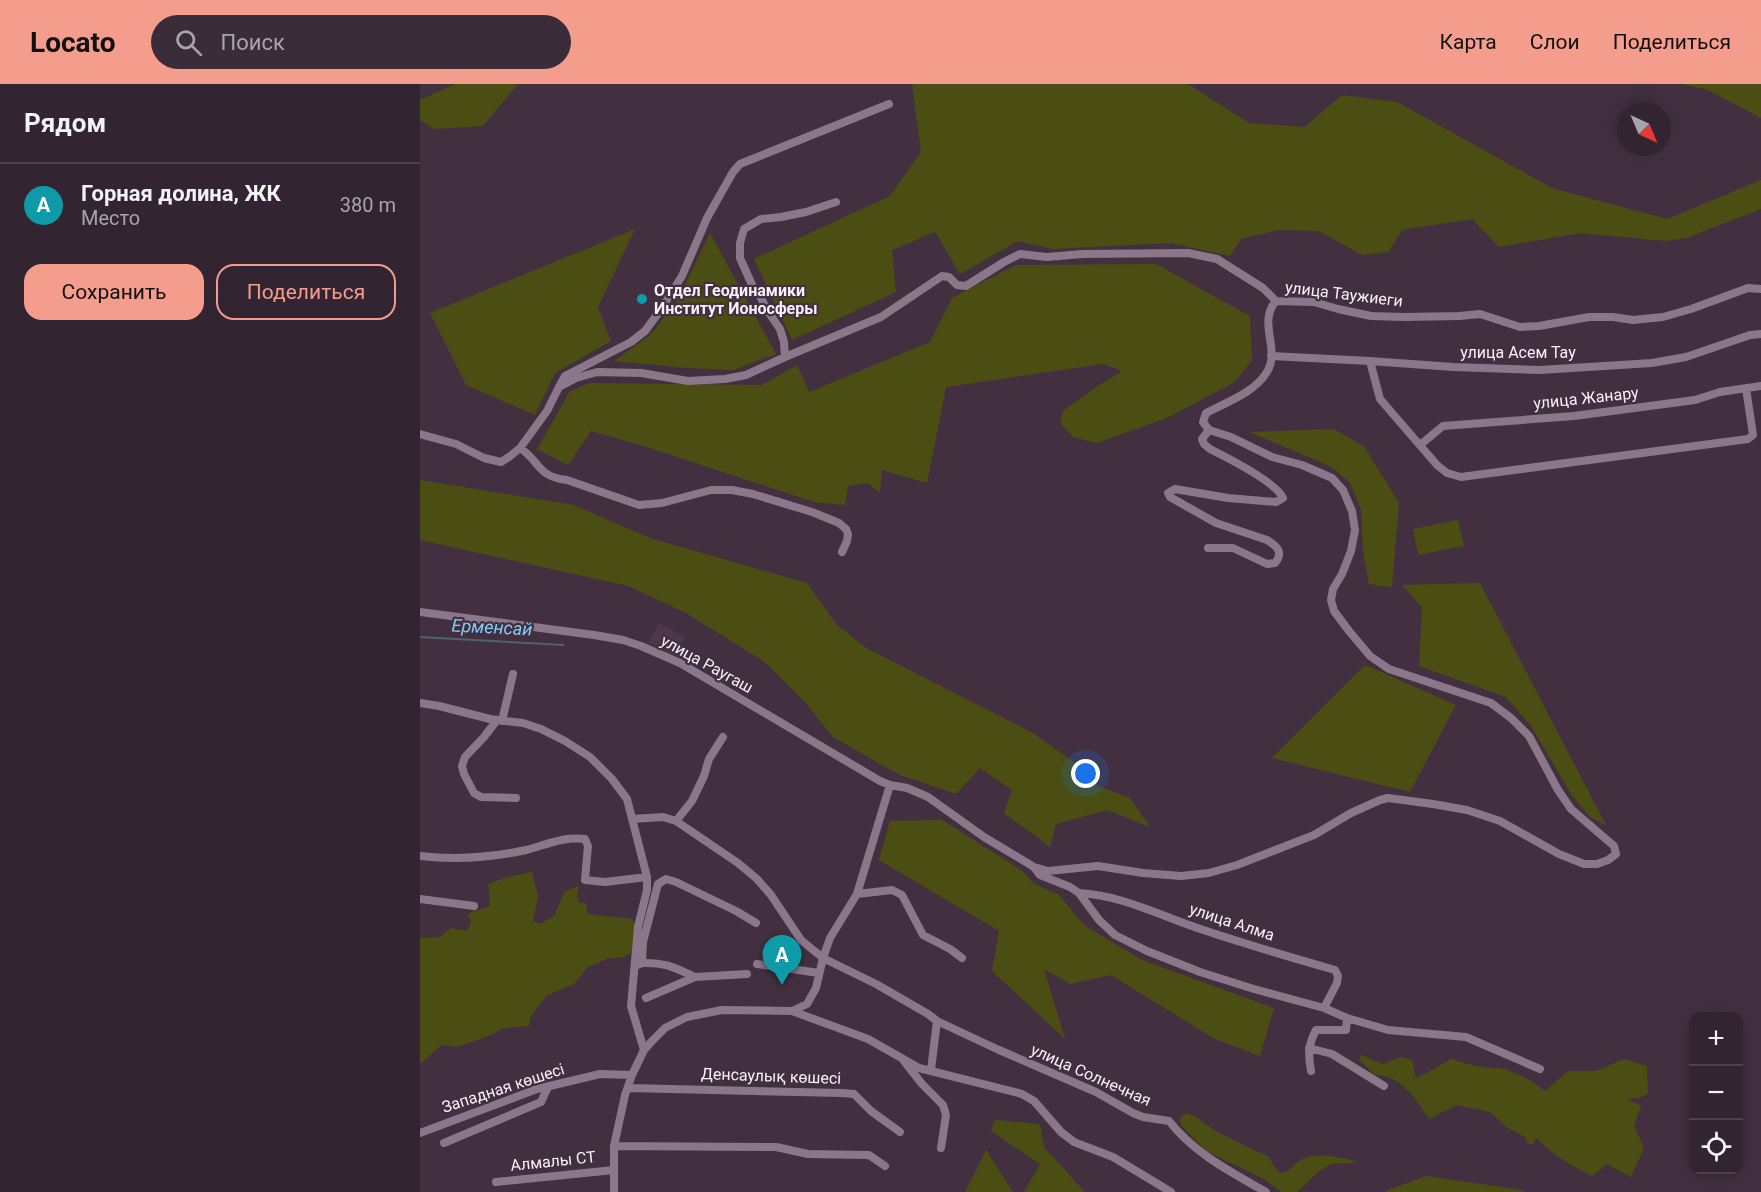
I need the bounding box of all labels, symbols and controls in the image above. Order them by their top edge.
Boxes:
search box [151,15,571,69]
text: Locato [30,26,115,59]
icon: search [172,26,205,59]
text: Поиск [220,30,285,55]
text: Карта [1440,30,1497,54]
text: Слои [1530,30,1580,54]
text: Поделиться [1613,30,1731,54]
north arrow [1617,102,1671,156]
text: Рядом [24,108,106,138]
text: Горная долина, ЖК [81,181,281,206]
text: A [37,193,50,217]
text: 380 m [340,193,396,217]
text: Место [81,206,140,230]
button: Сохранить [24,264,204,320]
button: Поделиться [216,264,396,320]
street label: улица Таужиеги [1284,277,1404,311]
place label: Отдел Геодинамики Институт Ионосферы [654,281,818,318]
marker: Отдел Геодинамики Институт Ионосферы [635,292,649,306]
street label: улица Асем Тау [1460,343,1576,362]
street label: улица Жанару [1533,383,1640,413]
water label: Ерменсай [451,614,533,640]
street label: улица Раугаш [658,631,756,697]
your location [1071,759,1100,788]
street label: улица Алма [1187,899,1277,945]
pin: A [762,936,802,985]
map controls [1689,1012,1743,1174]
button: + [1689,1012,1743,1066]
street label: улица Солнечная [1028,1040,1154,1110]
street label: Западная көшесі [439,1059,567,1117]
street label: Денсаулық көшесі [701,1064,841,1088]
button: − [1689,1066,1743,1120]
button: locate [1689,1120,1743,1174]
street label: Алмалы СТ [509,1147,597,1175]

